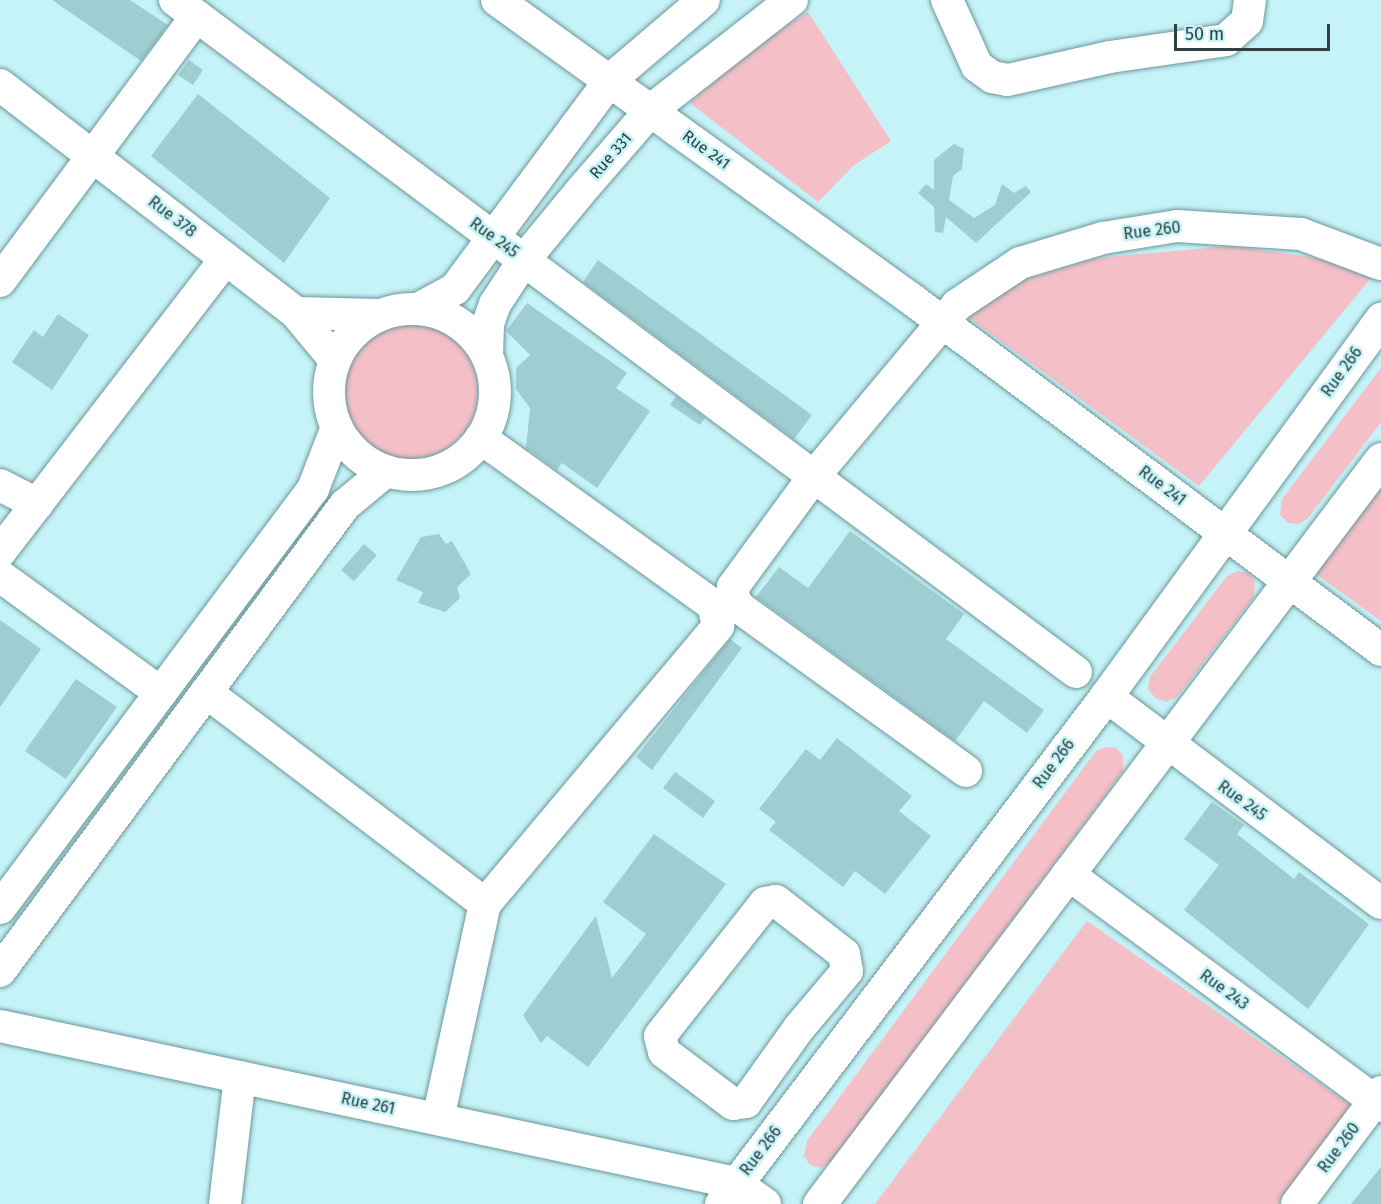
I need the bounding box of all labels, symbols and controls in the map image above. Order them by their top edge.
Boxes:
scale bar [1177,12,1333,50]
text: 50 m [1185,23,1224,45]
street label: Rue 241 [679,126,733,174]
street label: Rue 331 [586,129,636,183]
street label: Rue 378 [144,192,200,242]
street label: Rue 245 [466,214,522,262]
street label: Rue 260 [1122,218,1182,244]
street label: Rue 266 [1318,343,1366,401]
street label: Rue 241 [1135,462,1189,510]
street label: Rue 266 [1029,735,1079,793]
street label: Rue 245 [1214,777,1270,825]
street label: Rue 243 [1196,966,1252,1014]
street label: Rue 261 [339,1089,397,1119]
street label: Rue 260 [1314,1119,1364,1177]
street label: Rue 266 [736,1122,786,1180]

